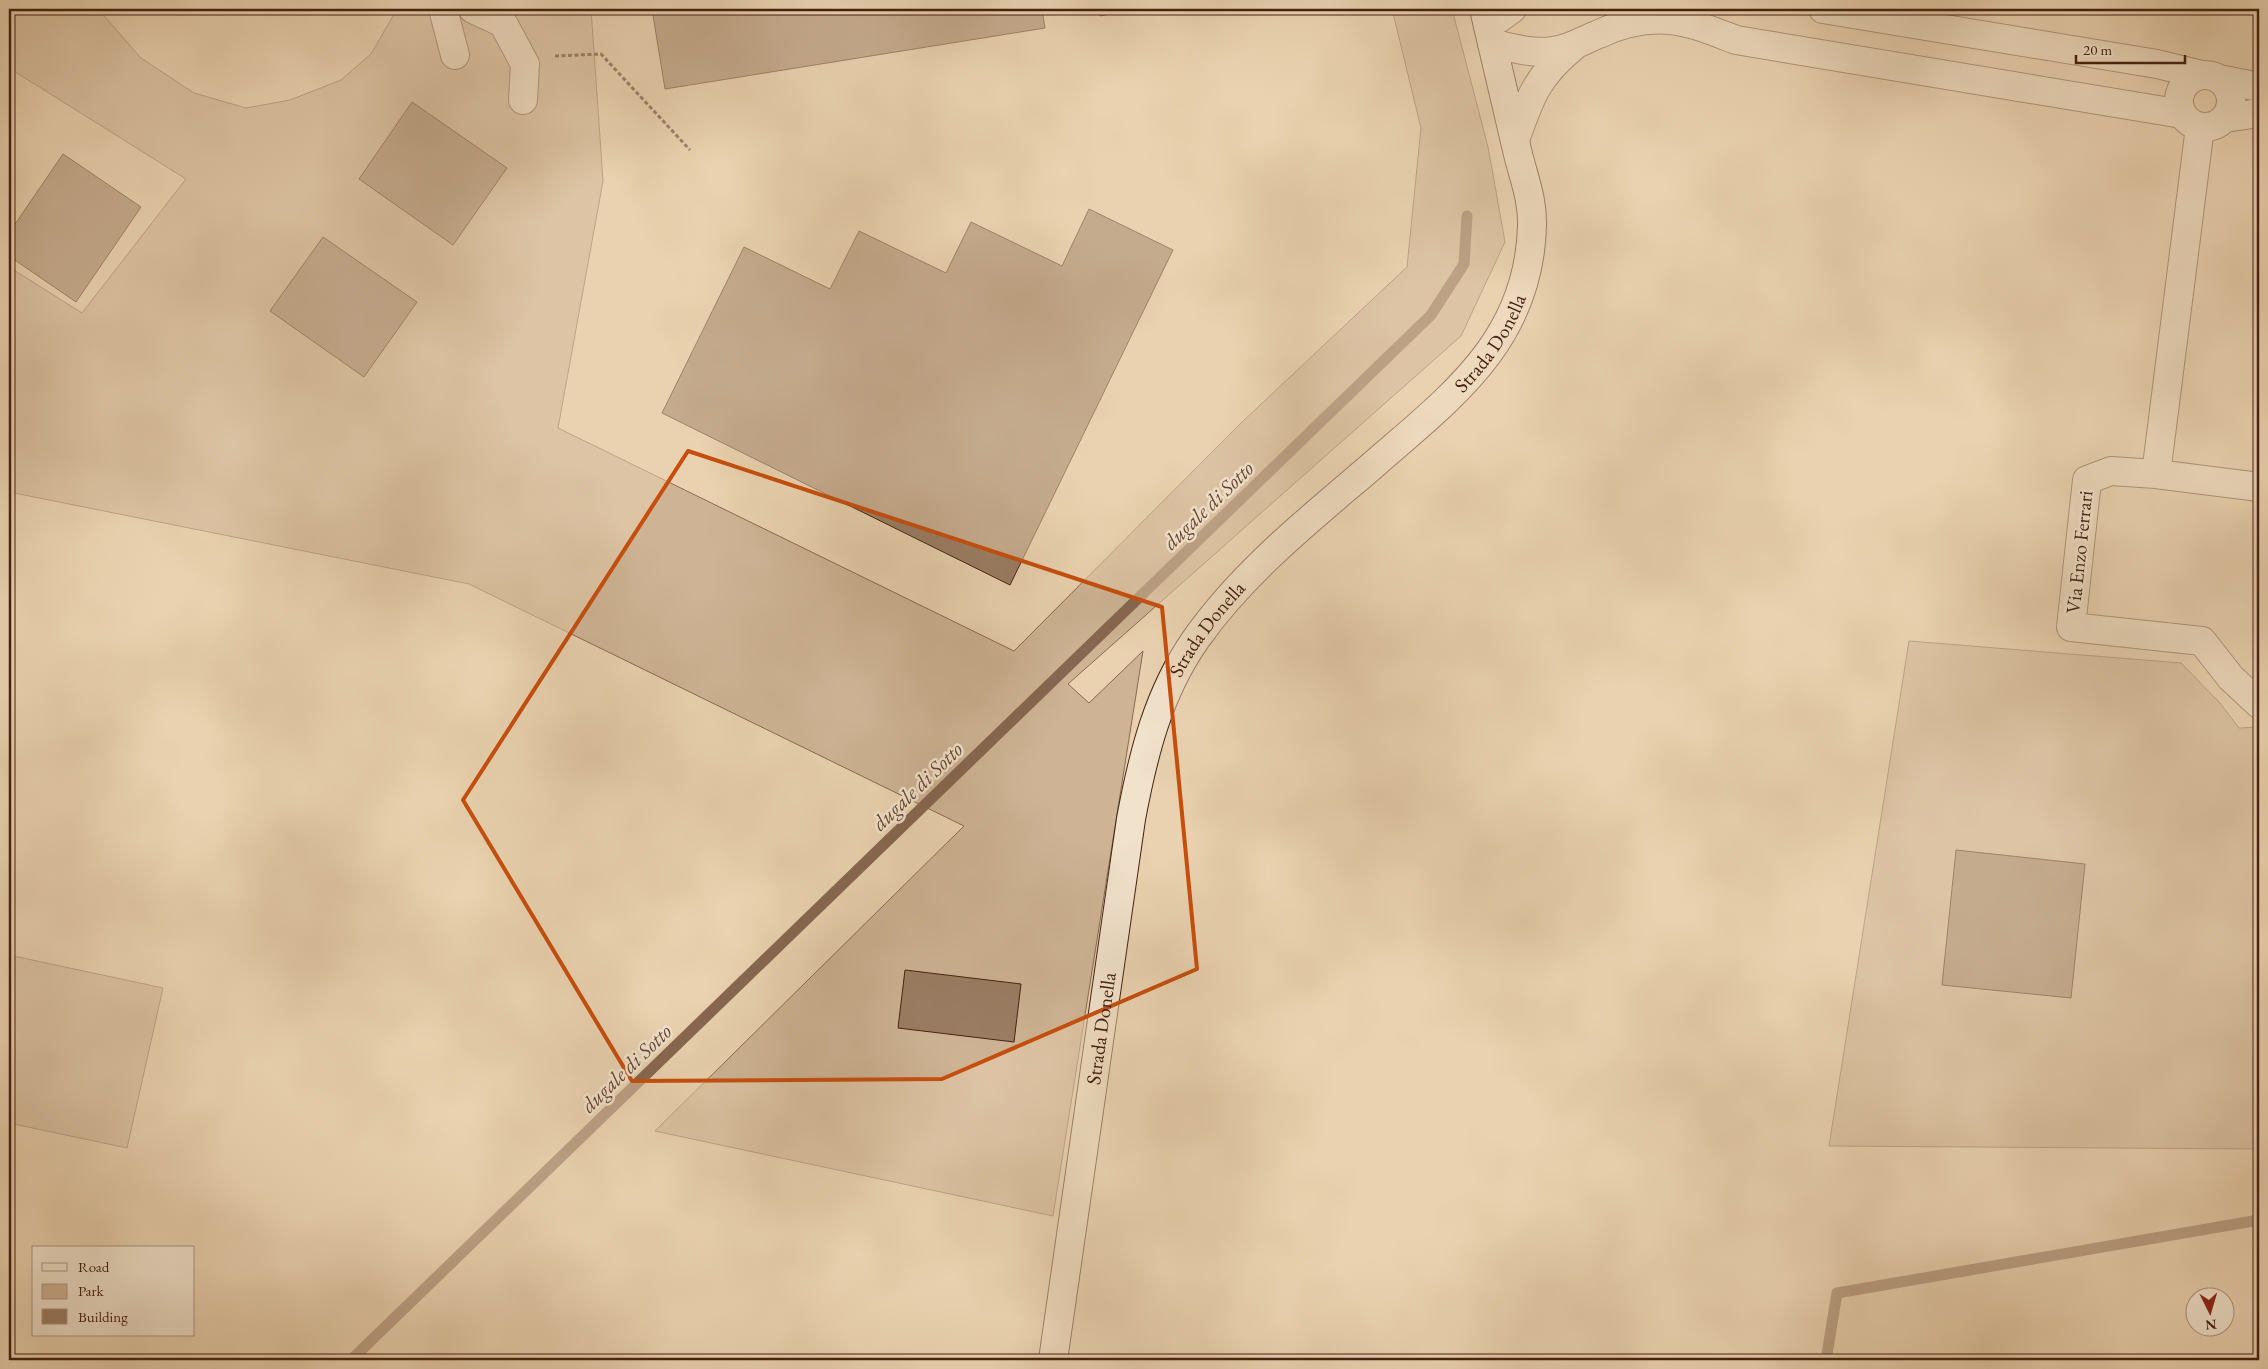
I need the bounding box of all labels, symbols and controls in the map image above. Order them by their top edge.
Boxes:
scale bar [2076,32,2184,64]
text: 20 m [2083,40,2112,59]
street label: Strada Donella [1448,290,1532,398]
water label: dugale di Sotto [1157,455,1259,555]
street label: Via Enzo Ferrari [2060,489,2098,615]
street label: Strada Donella [1163,575,1251,681]
water label: dugale di Sotto [866,736,968,836]
street label: Strada Donella [1080,970,1122,1086]
water label: dugale di Sotto [575,1018,677,1118]
legend [32,1246,195,1336]
text: Road [78,1257,110,1276]
text: Park [78,1281,105,1300]
north arrow [2186,1286,2236,1336]
text: Building [78,1307,128,1326]
text: N [2204,1315,2218,1334]

